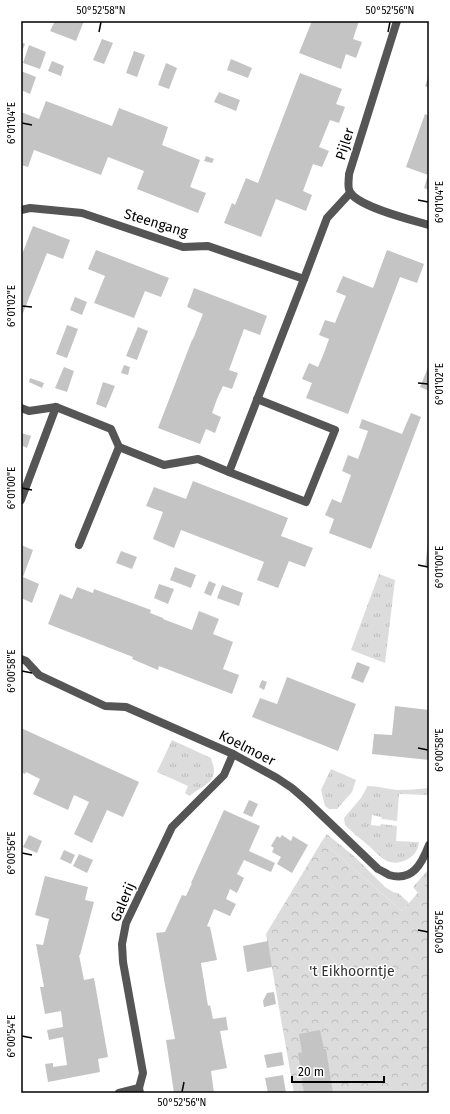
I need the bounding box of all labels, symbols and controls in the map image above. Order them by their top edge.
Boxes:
text: 50°52'58"N [76,5,126,17]
text: 50°52'56"N [366,5,414,17]
text: 6°01'04"E [6,102,18,144]
street label: Pijler [332,125,358,162]
text: 6°01'04"E [434,181,446,223]
street label: Steengang [122,205,191,241]
text: 6°01'02"E [6,285,18,327]
text: 6°01'02"E [434,363,446,405]
text: 6°01'00"E [6,467,18,509]
text: 6°01'00"E [434,546,446,588]
text: 6°00'58"E [6,649,18,693]
street label: Koelmoer [216,727,279,770]
text: 6°00'58"E [434,728,446,772]
text: 6°00'56"E [6,831,18,875]
street label: Galerij [107,880,139,924]
text: 6°00'56"E [434,910,446,954]
park label: 't Eikhoorntje [309,963,395,980]
text: 6°00'54"E [6,1015,18,1057]
scale bar [292,1058,384,1084]
text: 20 m [298,1065,324,1079]
text: 50°52'56"N [158,1097,206,1109]

